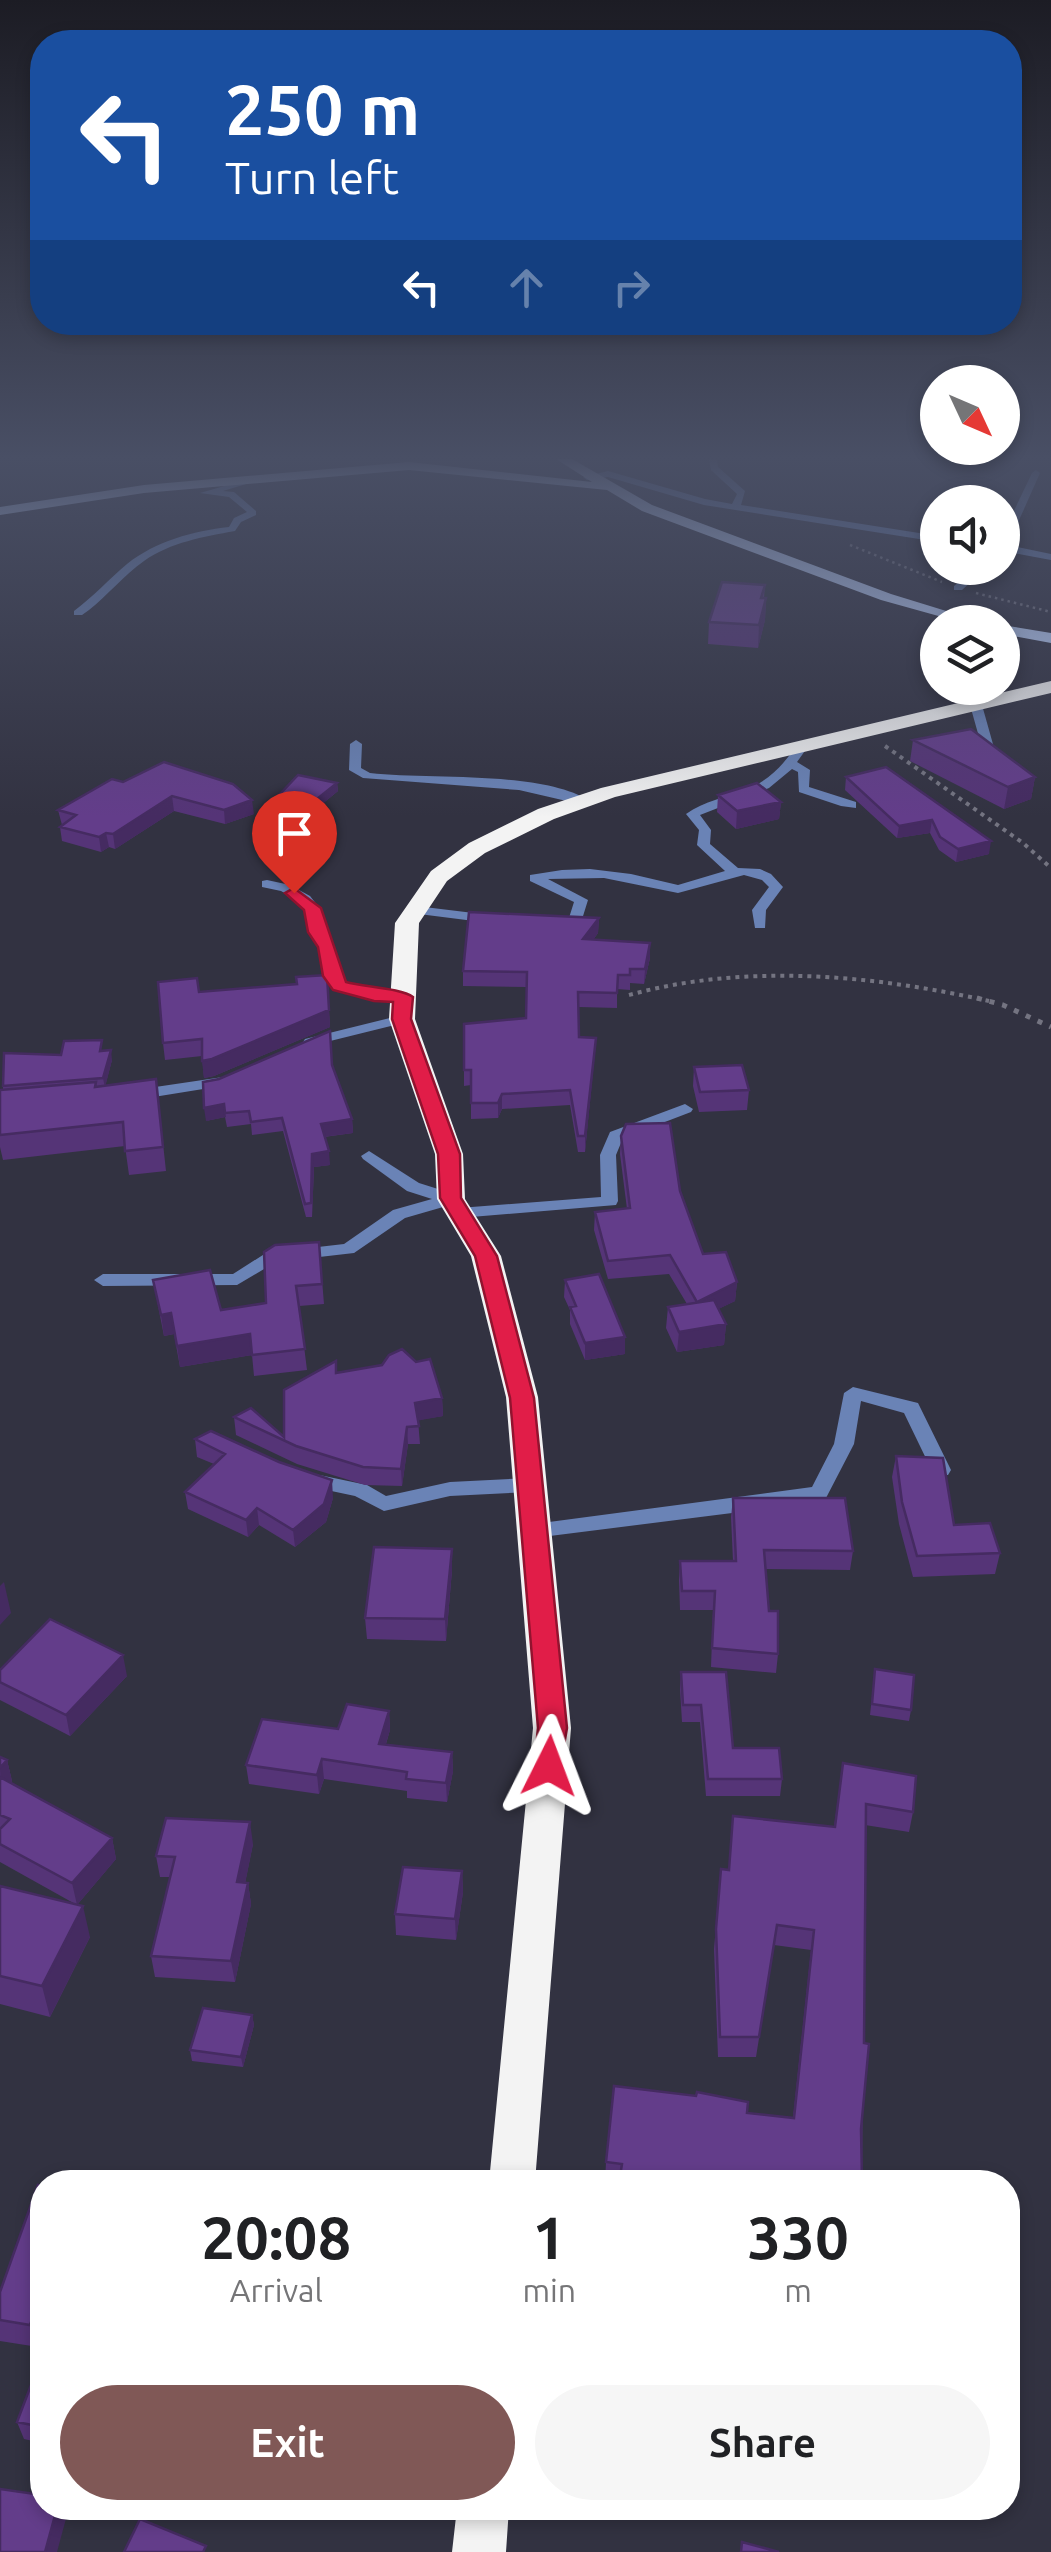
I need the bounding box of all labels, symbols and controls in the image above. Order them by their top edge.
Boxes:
icon: left [60,70,190,200]
text: 250 m [225,70,420,148]
text: Turn left [225,152,399,203]
icon: left [394,260,449,315]
icon: ahead [499,260,554,315]
icon: right [604,260,659,315]
north arrow [920,365,1020,465]
map controls [920,365,1020,705]
button: sound [920,485,1020,585]
button: layers [920,605,1020,705]
pin [252,791,337,894]
icon: arrive [267,806,322,861]
position arrow [497,1714,601,1818]
text: 20:08 [201,2203,351,2270]
text: 1 [532,2203,566,2270]
text: 330 [747,2203,849,2270]
text: Arrival [230,2272,323,2308]
text: min [522,2272,576,2308]
text: m [784,2272,812,2308]
button: Exit [60,2385,515,2500]
button: Share [535,2385,990,2500]

